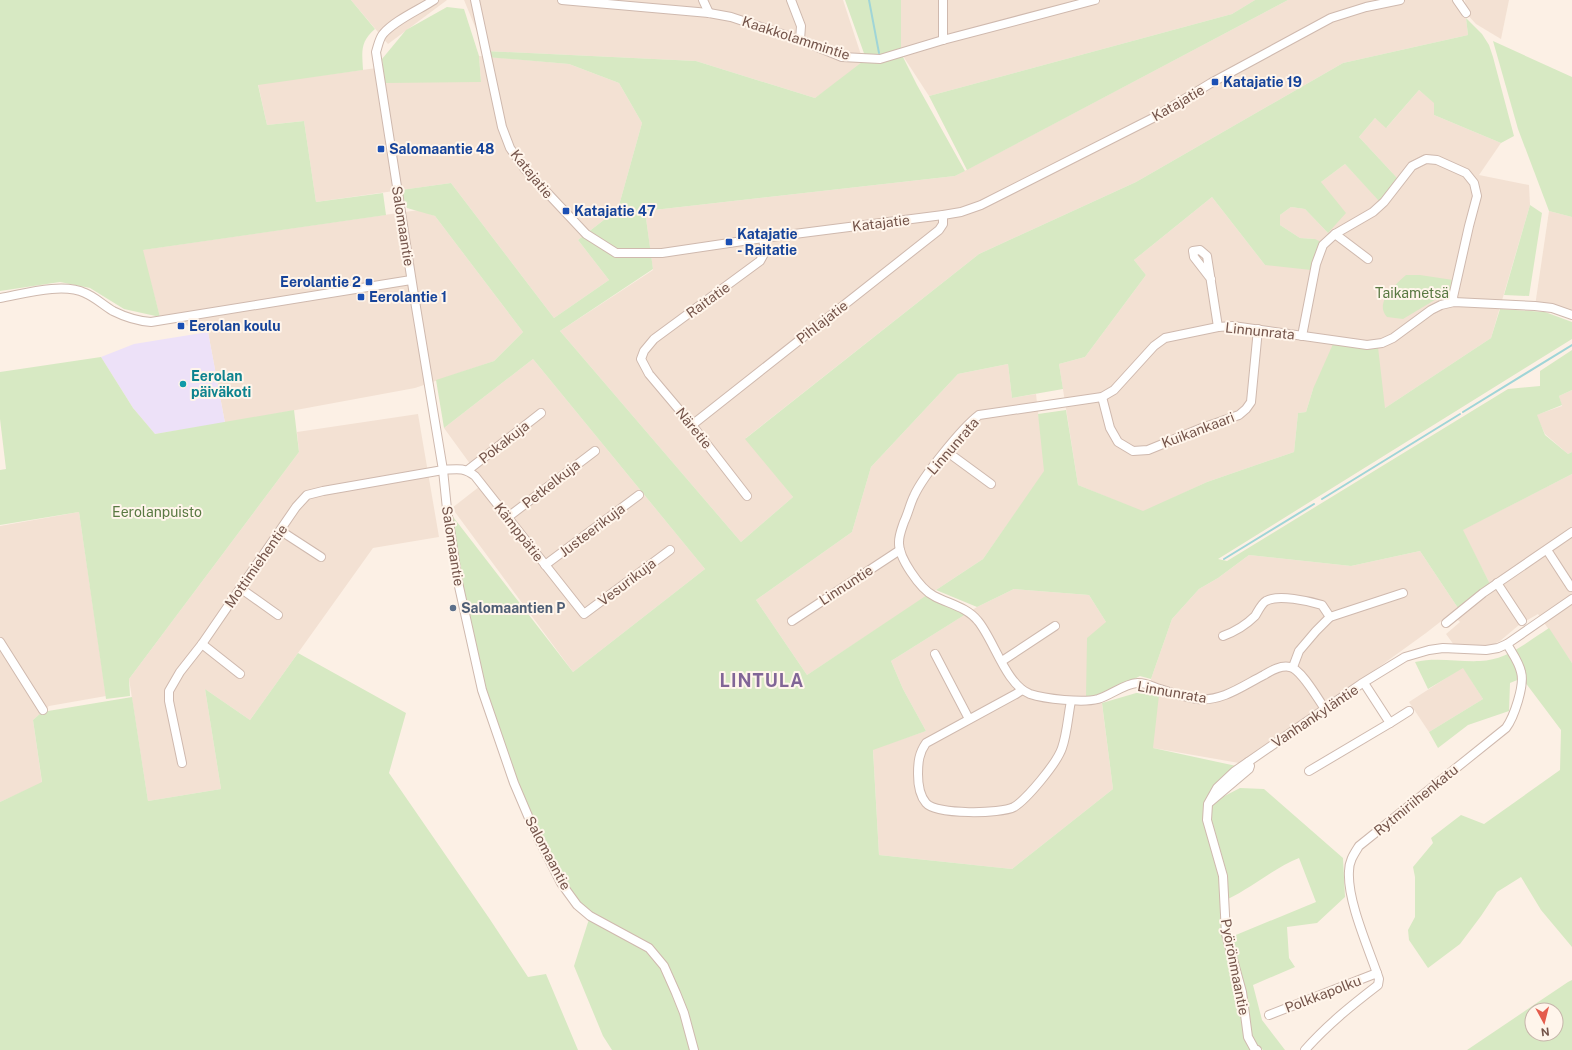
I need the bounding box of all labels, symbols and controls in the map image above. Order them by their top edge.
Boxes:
street label: Kaakkolammintie [740,13,852,63]
place label: Katajatie 19 [1223,74,1302,90]
marker: Katajatie 19 [1210,77,1220,87]
street label: Katajatie [1149,82,1207,124]
place label: Salomaantie 48 [389,141,494,157]
marker: Salomaantie 48 [376,144,386,154]
street label: Katajatie [508,146,556,202]
street label: Salomaantie [389,185,417,267]
place label: Katajatie 47 [574,203,656,219]
marker: Katajatie 47 [561,206,571,216]
street label: Katajatie [851,212,911,234]
place label: Katajatie - Raitatie [737,226,798,258]
marker: Katajatie - Raitatie [724,237,734,247]
place label: Eerolantie 2 [280,274,361,290]
marker: Eerolantie 2 [364,277,374,287]
street label: Raitatie [683,279,733,321]
park label: Taikametsä [1375,285,1449,301]
place label: Eerolantie 1 [369,289,447,305]
marker: Eerolantie 1 [356,292,366,302]
street label: Pihlajatie [793,297,851,347]
place label: Eerolan koulu [189,318,281,334]
street label: Linnunrata [1224,319,1296,343]
marker: Eerolan koulu [176,321,186,331]
place label: Eerolan päiväkoti [191,368,251,400]
marker: Eerolan päiväkoti [178,379,188,389]
street label: Näretie [673,404,715,452]
street label: Kuikankaari [1159,409,1237,451]
street label: Linnunrata [924,414,982,478]
street label: Pokakuja [476,417,532,467]
street label: Petkelkuja [519,457,583,511]
street label: Kämppätie [491,499,547,565]
street label: Justeerikuja [556,500,628,560]
park label: Eerolanpuisto [112,504,202,520]
street label: Salomaantie [439,505,467,587]
street label: Mottimiehentie [221,521,291,611]
street label: Vesurikuja [595,555,659,609]
street label: Linnuntie [816,562,876,608]
place label: Salomaantien P [461,600,565,616]
marker: Salomaantien P [448,603,458,613]
district label: LINTULA [720,670,804,691]
street label: Linnunrata [1136,678,1208,706]
street label: Vanhankyläntie [1269,681,1361,751]
street label: Rytmiriihenkatu [1371,761,1461,839]
street label: Salomaantie [522,813,574,893]
street label: Pyörönmaantie [1218,917,1252,1017]
street label: Polkkapolku [1283,972,1363,1016]
north arrow [1524,1002,1564,1042]
text: N [1540,1025,1550,1038]

